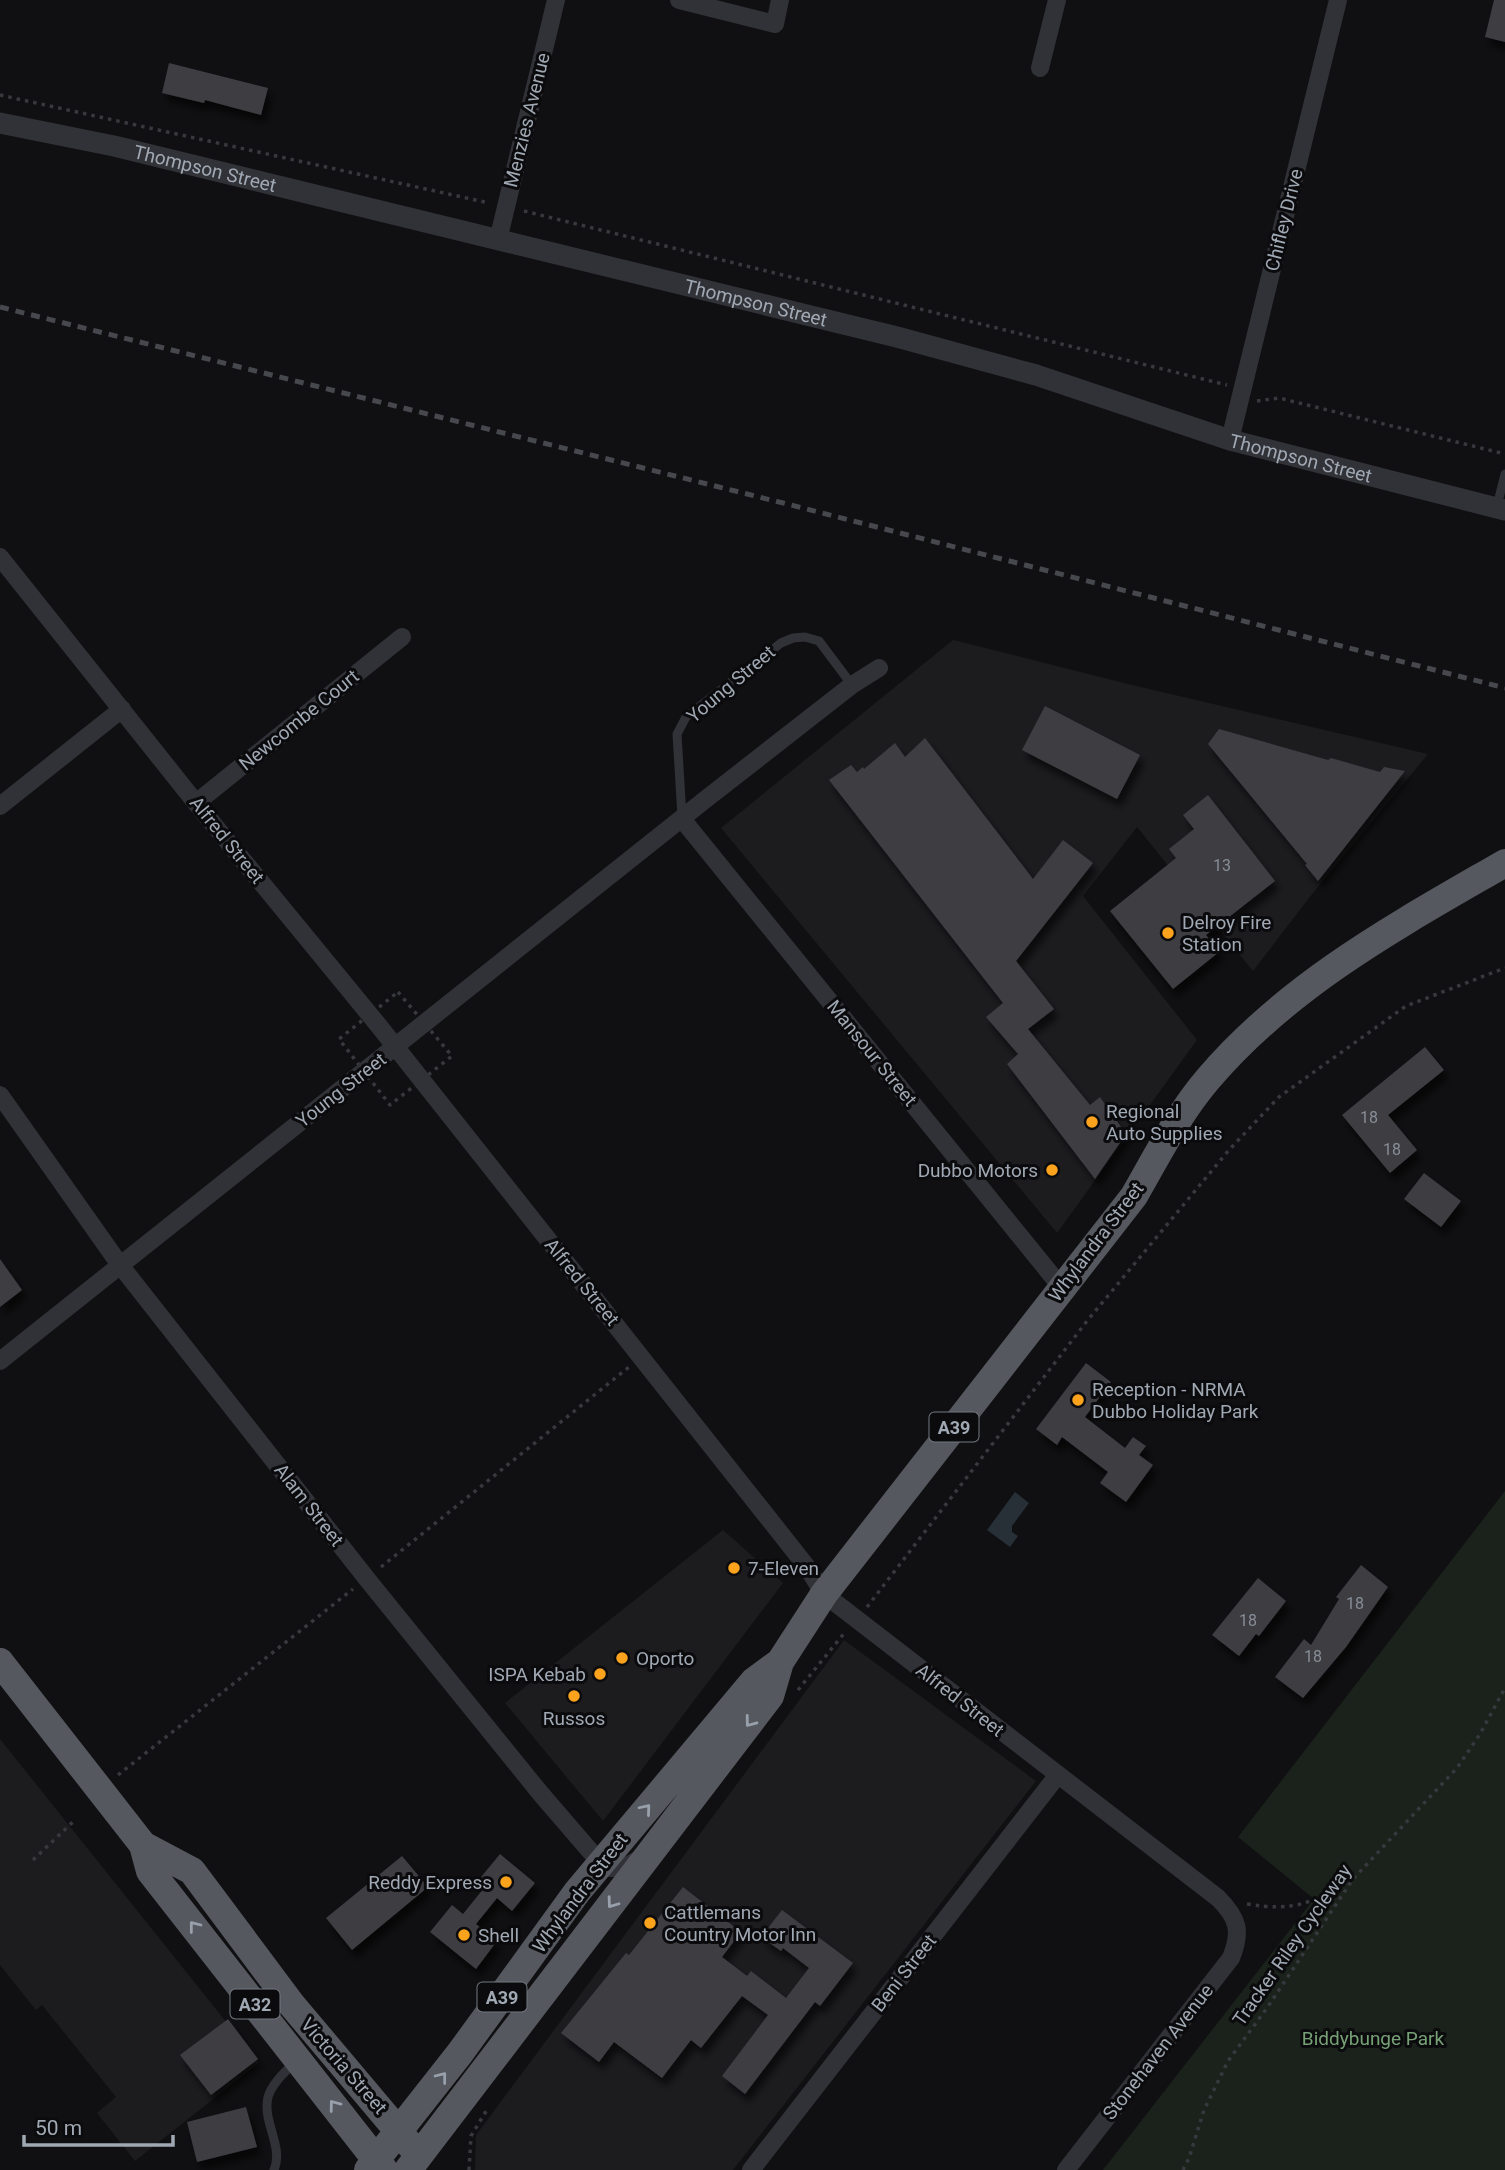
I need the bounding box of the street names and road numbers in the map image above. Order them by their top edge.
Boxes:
street label: Menzies Avenue [499,50,555,190]
street label: Thompson Street [131,140,279,197]
street label: Chifley Drive [1260,166,1308,274]
street label: Thompson Street [682,274,830,331]
street label: Thompson Street [1227,429,1374,487]
street label: Young Street [682,640,780,728]
street label: Newcombe Court [234,665,364,775]
street label: Alfred Street [185,792,269,888]
street label: Mansour Street [822,995,922,1111]
street label: Young Street [291,1048,391,1132]
street label: Whylandra Street [1044,1178,1148,1306]
street label: Alfred Street [540,1234,624,1330]
road number: A39 [930,1412,978,1442]
street label: Alam Street [270,1459,348,1551]
street label: Alfred Street [911,1658,1009,1742]
street label: Whylandra Street [528,1829,632,1957]
street label: Tracker Riley Cycleway [1228,1860,1356,2030]
street label: Beni Street [867,1930,941,2016]
street label: Stonehaven Avenue [1098,1980,1218,2124]
road number: A39 [477,1982,526,2011]
road number: A32 [230,1990,280,2018]
street label: Victoria Street [296,2013,392,2119]

